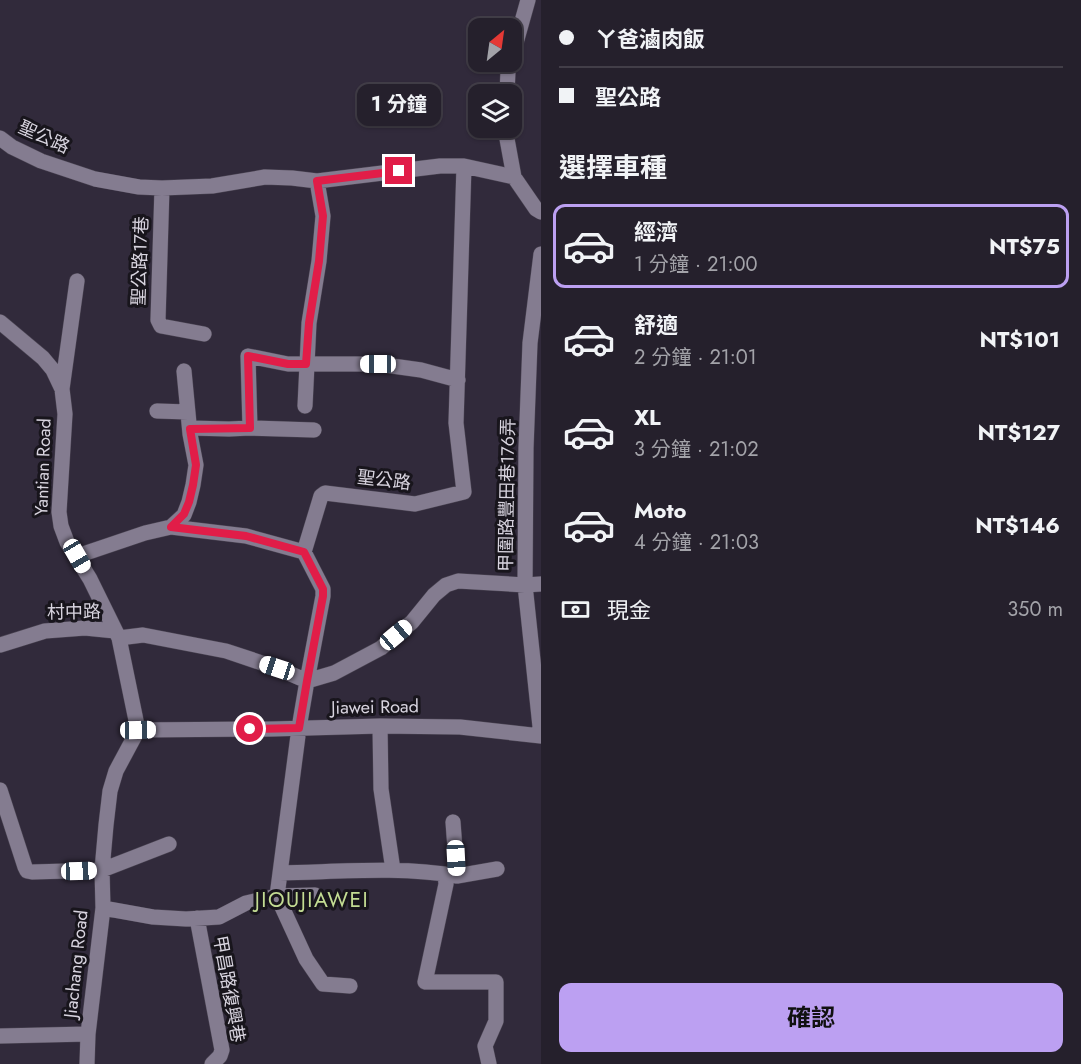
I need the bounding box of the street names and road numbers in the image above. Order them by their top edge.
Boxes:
street label: 聖公路 [14,114,74,160]
street label: 聖公路17巷 [125,216,155,306]
street label: Yantian Road [28,418,58,516]
street label: 甲圍路豐田巷176弄 [493,418,521,572]
street label: 聖公路 [356,464,412,496]
street label: 村中路 [47,599,101,625]
street label: Jiawei Road [329,693,419,721]
street label: Jiachang Road [57,909,95,1021]
street label: 甲昌路復興巷 [207,934,251,1044]

